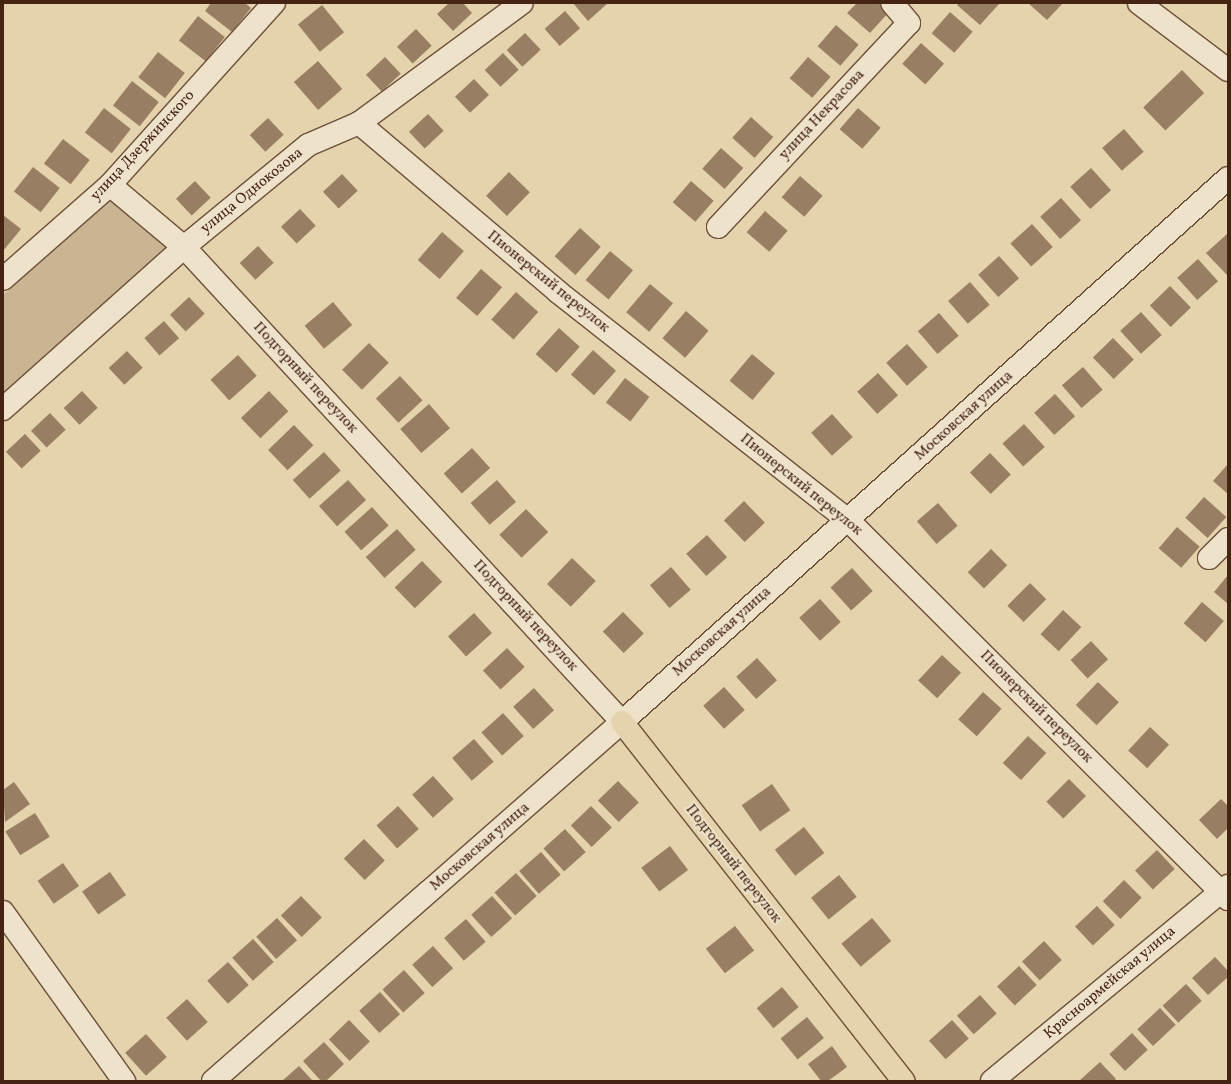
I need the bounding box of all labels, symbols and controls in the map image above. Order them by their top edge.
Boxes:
street label: улица Некрасова [776,66,868,164]
street label: улица Дзержинского [87,87,199,205]
street label: улица Однокозова [197,144,307,238]
street label: Пионерский переулок [483,227,613,337]
street label: Подгорный переулок [249,319,361,437]
street label: Московская улица [911,367,1017,465]
street label: Пионерский переулок [736,430,866,540]
street label: Подгорный переулок [469,557,581,675]
street label: Московская улица [669,583,775,681]
street label: Пионерский переулок [976,647,1096,767]
street label: Московская улица [426,799,534,895]
street label: Подгорный переулок [681,801,785,927]
street label: Красноармейская улица [1040,923,1180,1043]

